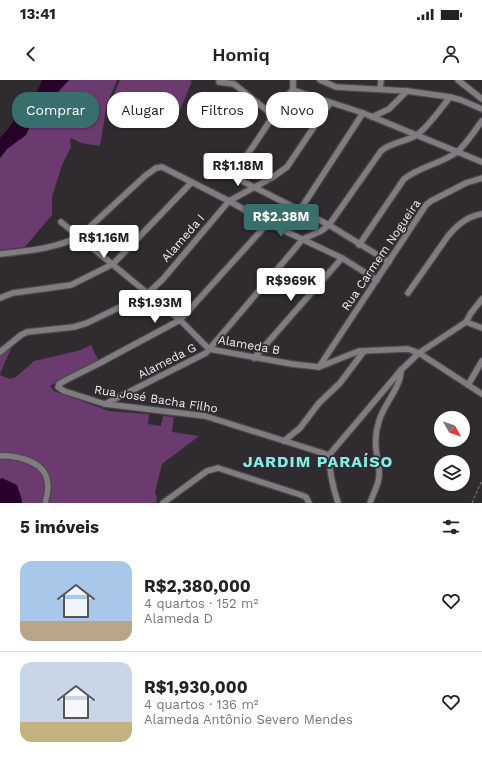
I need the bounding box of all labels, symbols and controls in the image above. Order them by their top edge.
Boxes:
text: 13:41 [20,5,56,23]
icon: back [20,43,42,65]
icon: person [440,43,462,65]
text: Homiq [212,44,270,65]
chip: Comprar [12,92,99,128]
chip: Alugar [107,92,179,128]
chip: Filtros [187,92,258,128]
chip: Novo [266,92,328,128]
pin: R$1.18M [201,153,275,187]
text: R$1.18M [213,158,263,173]
street label: Rua Carmem Nogueira [339,197,424,313]
pin: R$2.38M [244,204,318,238]
text: R$2.38M [253,209,309,224]
street label: Alameda I [159,211,207,265]
pin: R$1.16M [67,225,141,259]
text: R$1.16M [79,230,129,245]
pin: R$969K [258,268,324,302]
text: R$969K [266,273,316,288]
pin: R$1.93M [118,290,192,324]
text: R$1.93M [128,295,182,310]
street label: Alameda B [217,333,281,357]
street label: Alameda G [135,340,199,382]
street label: Rua José Bacha Filho [93,382,219,416]
north arrow [434,411,470,447]
map controls [434,411,470,491]
district label: JARDIM PARAÍSO [243,452,393,471]
button: layers [434,455,470,491]
icon: filters [440,516,462,538]
text: 5 imóveis [20,517,99,537]
text: R$2,380,000 [144,576,251,596]
icon: home [52,577,100,625]
icon: heart [440,590,462,612]
text: 4 quartos · 152 m² [144,596,258,611]
text: Alameda D [144,611,213,626]
text: R$1,930,000 [144,677,248,697]
icon: home [52,678,100,726]
icon: heart [440,691,462,713]
text: 4 quartos · 136 m² [144,697,259,712]
text: Alameda Antônio Severo Mendes [144,712,353,727]

